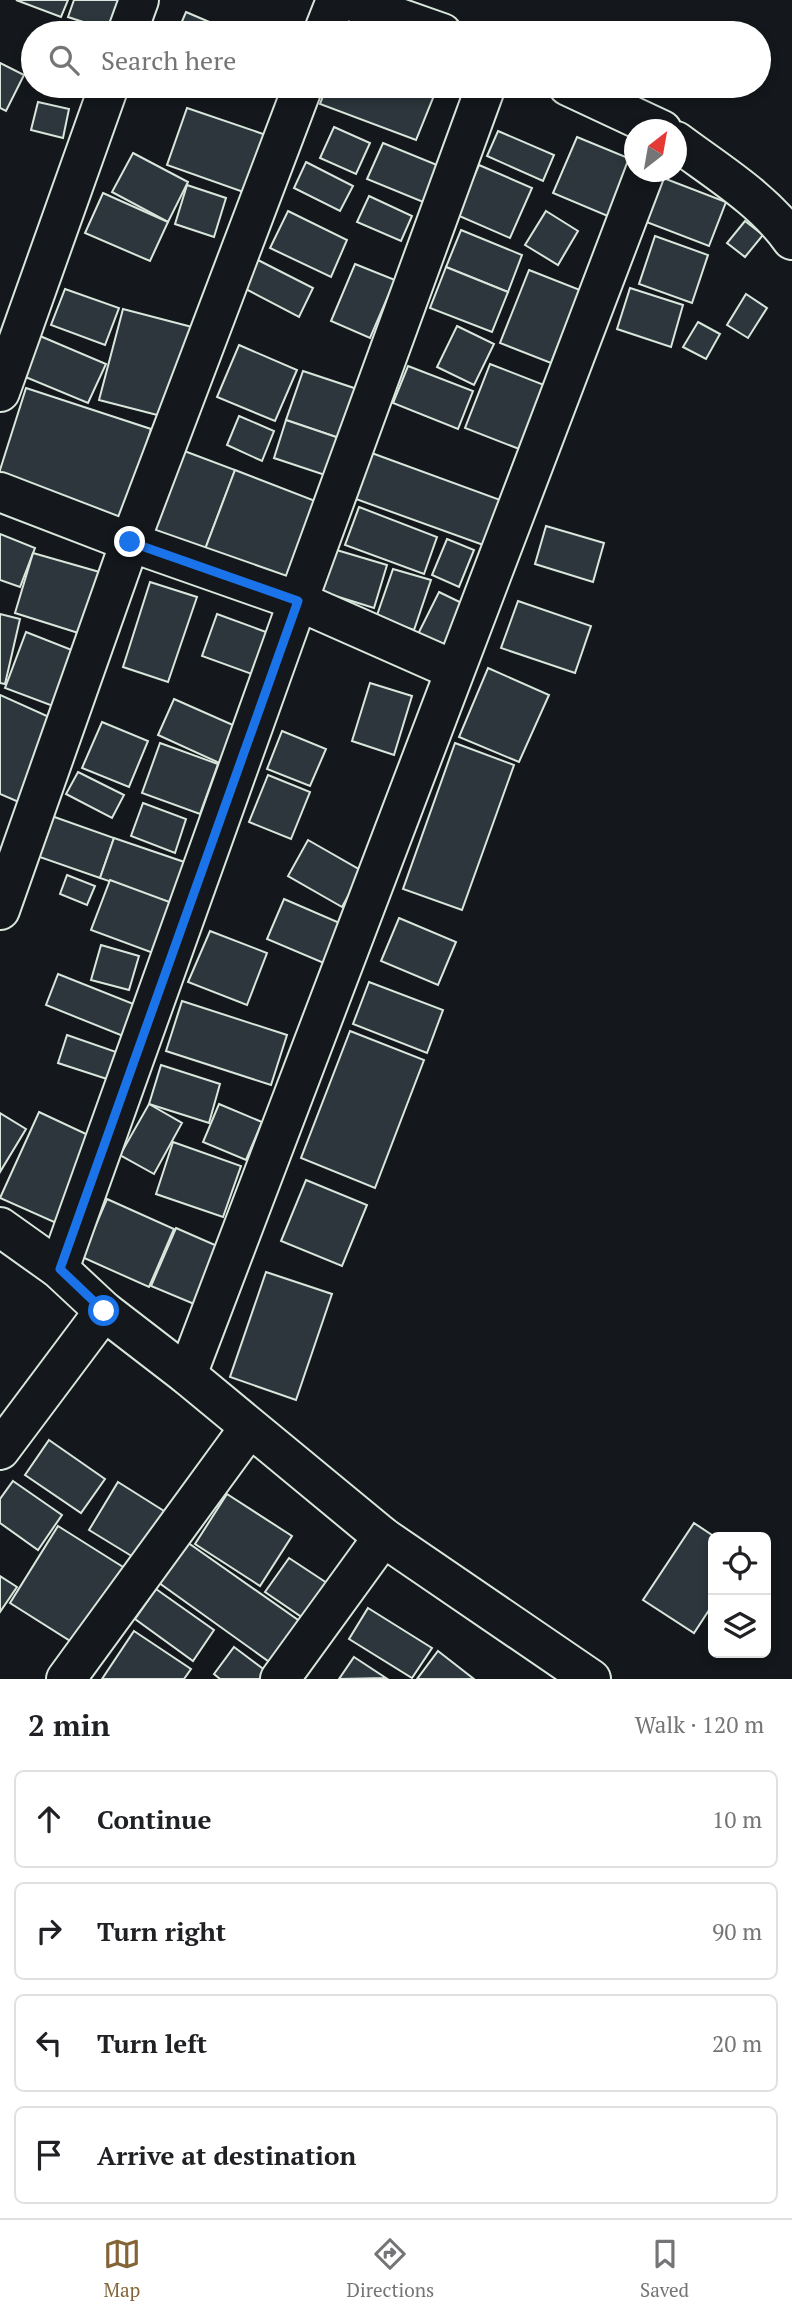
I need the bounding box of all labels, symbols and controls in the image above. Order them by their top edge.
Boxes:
search box [21,21,771,98]
icon: search [45,41,83,79]
text: Search here [101,43,236,77]
north arrow [624,119,687,182]
route end [114,526,145,557]
route start [88,1295,119,1326]
map controls [708,1532,771,1658]
button: locate [708,1532,771,1595]
button: layers [708,1595,771,1658]
text: 2 min [28,1705,110,1745]
text: Walk · 120 m [635,1709,764,1740]
icon: ahead [30,1800,68,1838]
text: Continue [97,1802,211,1836]
text: 10 m [712,1804,762,1835]
icon: right [30,1912,68,1950]
text: Turn right [97,1914,226,1948]
text: 90 m [712,1916,762,1947]
icon: left [30,2024,68,2062]
text: Turn left [97,2026,207,2060]
text: 20 m [712,2028,762,2059]
icon: arrive [30,2136,68,2174]
text: Arrive at destination [97,2138,356,2172]
tab: Map [103,2235,141,2302]
tab: Directions [347,2235,434,2302]
tab: Saved [640,2235,689,2302]

